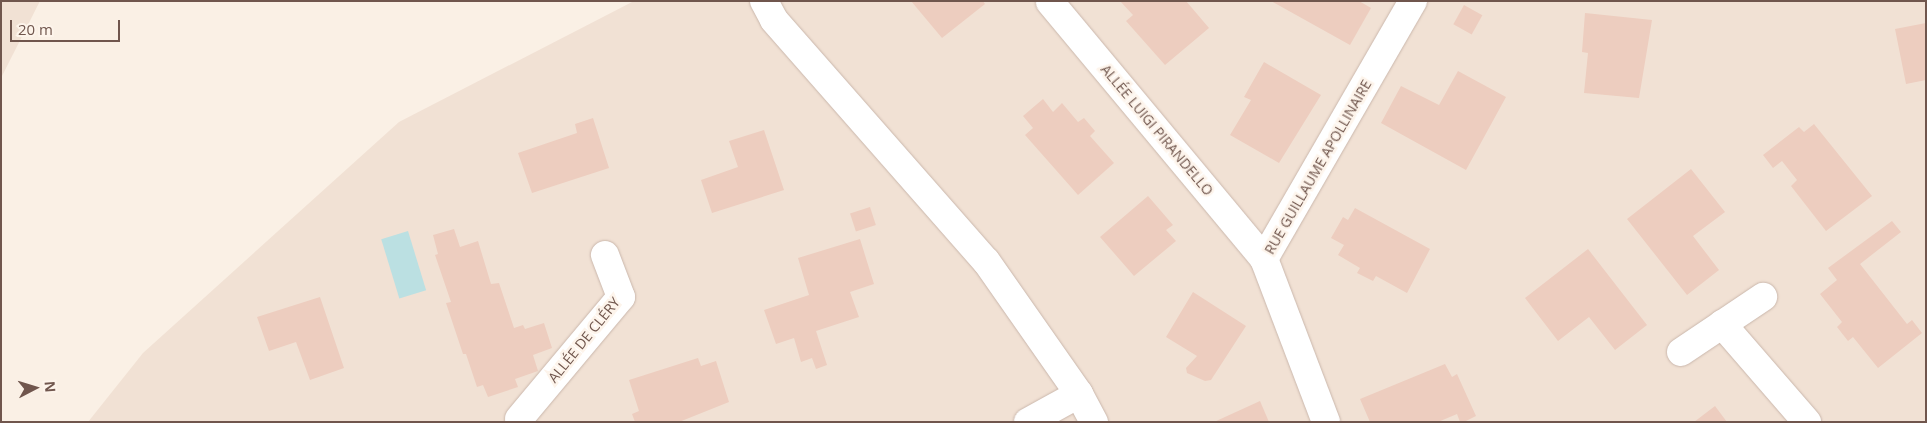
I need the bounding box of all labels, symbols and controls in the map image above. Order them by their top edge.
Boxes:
scale bar [12,10,122,42]
text: 20 m [18,19,53,39]
street label: ALLÉE LUIGI PIRANDELLO [1097,61,1217,199]
street label: RUE GUILLAUME APOLLINAIRE [1261,77,1375,257]
street label: ALLÉE DE CLÉRY [545,294,623,386]
north arrow [10,363,60,413]
text: N [40,380,60,393]

